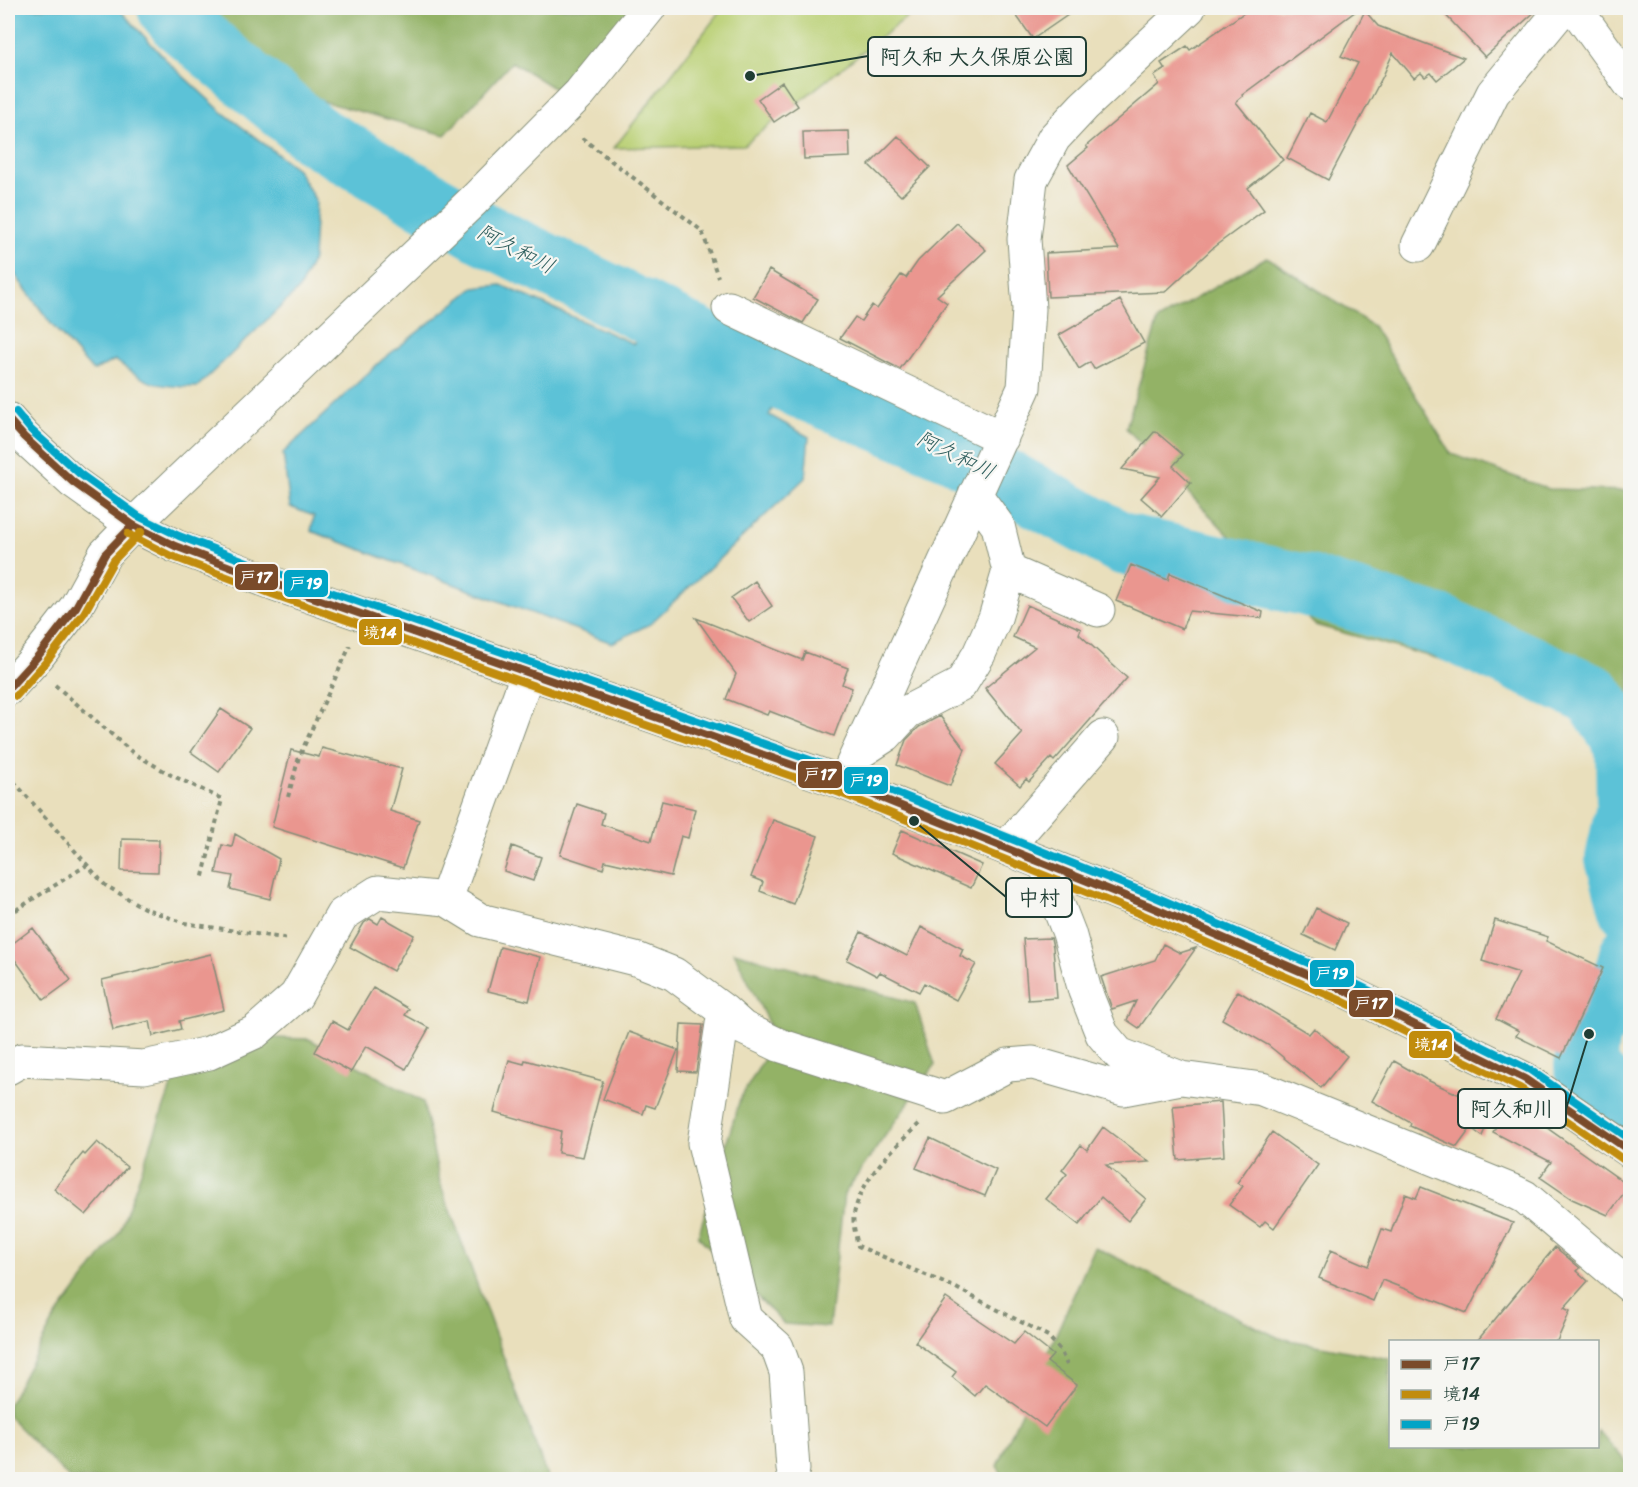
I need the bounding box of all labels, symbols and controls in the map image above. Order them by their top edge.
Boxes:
callout: 阿久和 大久保原公園 [868,37,1086,76]
text: 阿久和 大久保原公園 [880,38,1074,76]
water label: 阿久和川 [470,213,562,285]
water label: 阿久和川 [910,420,1002,490]
line badge: 戸17 [234,563,279,591]
text: 戸17 [240,563,274,592]
line badge: 戸19 [283,569,329,598]
text: 戸19 [290,569,323,598]
line badge: 境14 [358,618,403,646]
text: 境14 [364,618,396,647]
line badge: 戸17 [797,760,843,789]
text: 戸17 [804,760,838,789]
line badge: 戸19 [843,766,889,795]
text: 戸19 [850,766,883,795]
callout: 中村 [1006,878,1072,917]
text: 中村 [1018,879,1060,917]
line badge: 戸19 [1309,959,1355,988]
text: 戸19 [1316,959,1349,988]
line badge: 戸17 [1348,989,1394,1018]
text: 戸17 [1355,989,1389,1018]
line badge: 境14 [1408,1030,1453,1059]
text: 境14 [1415,1030,1447,1059]
callout: 阿久和川 [1458,1089,1566,1128]
text: 阿久和川 [1470,1090,1554,1128]
legend [1389,1340,1599,1448]
text: 戸17 [1443,1348,1481,1380]
text: 境14 [1443,1378,1480,1410]
text: 戸19 [1443,1408,1480,1440]

